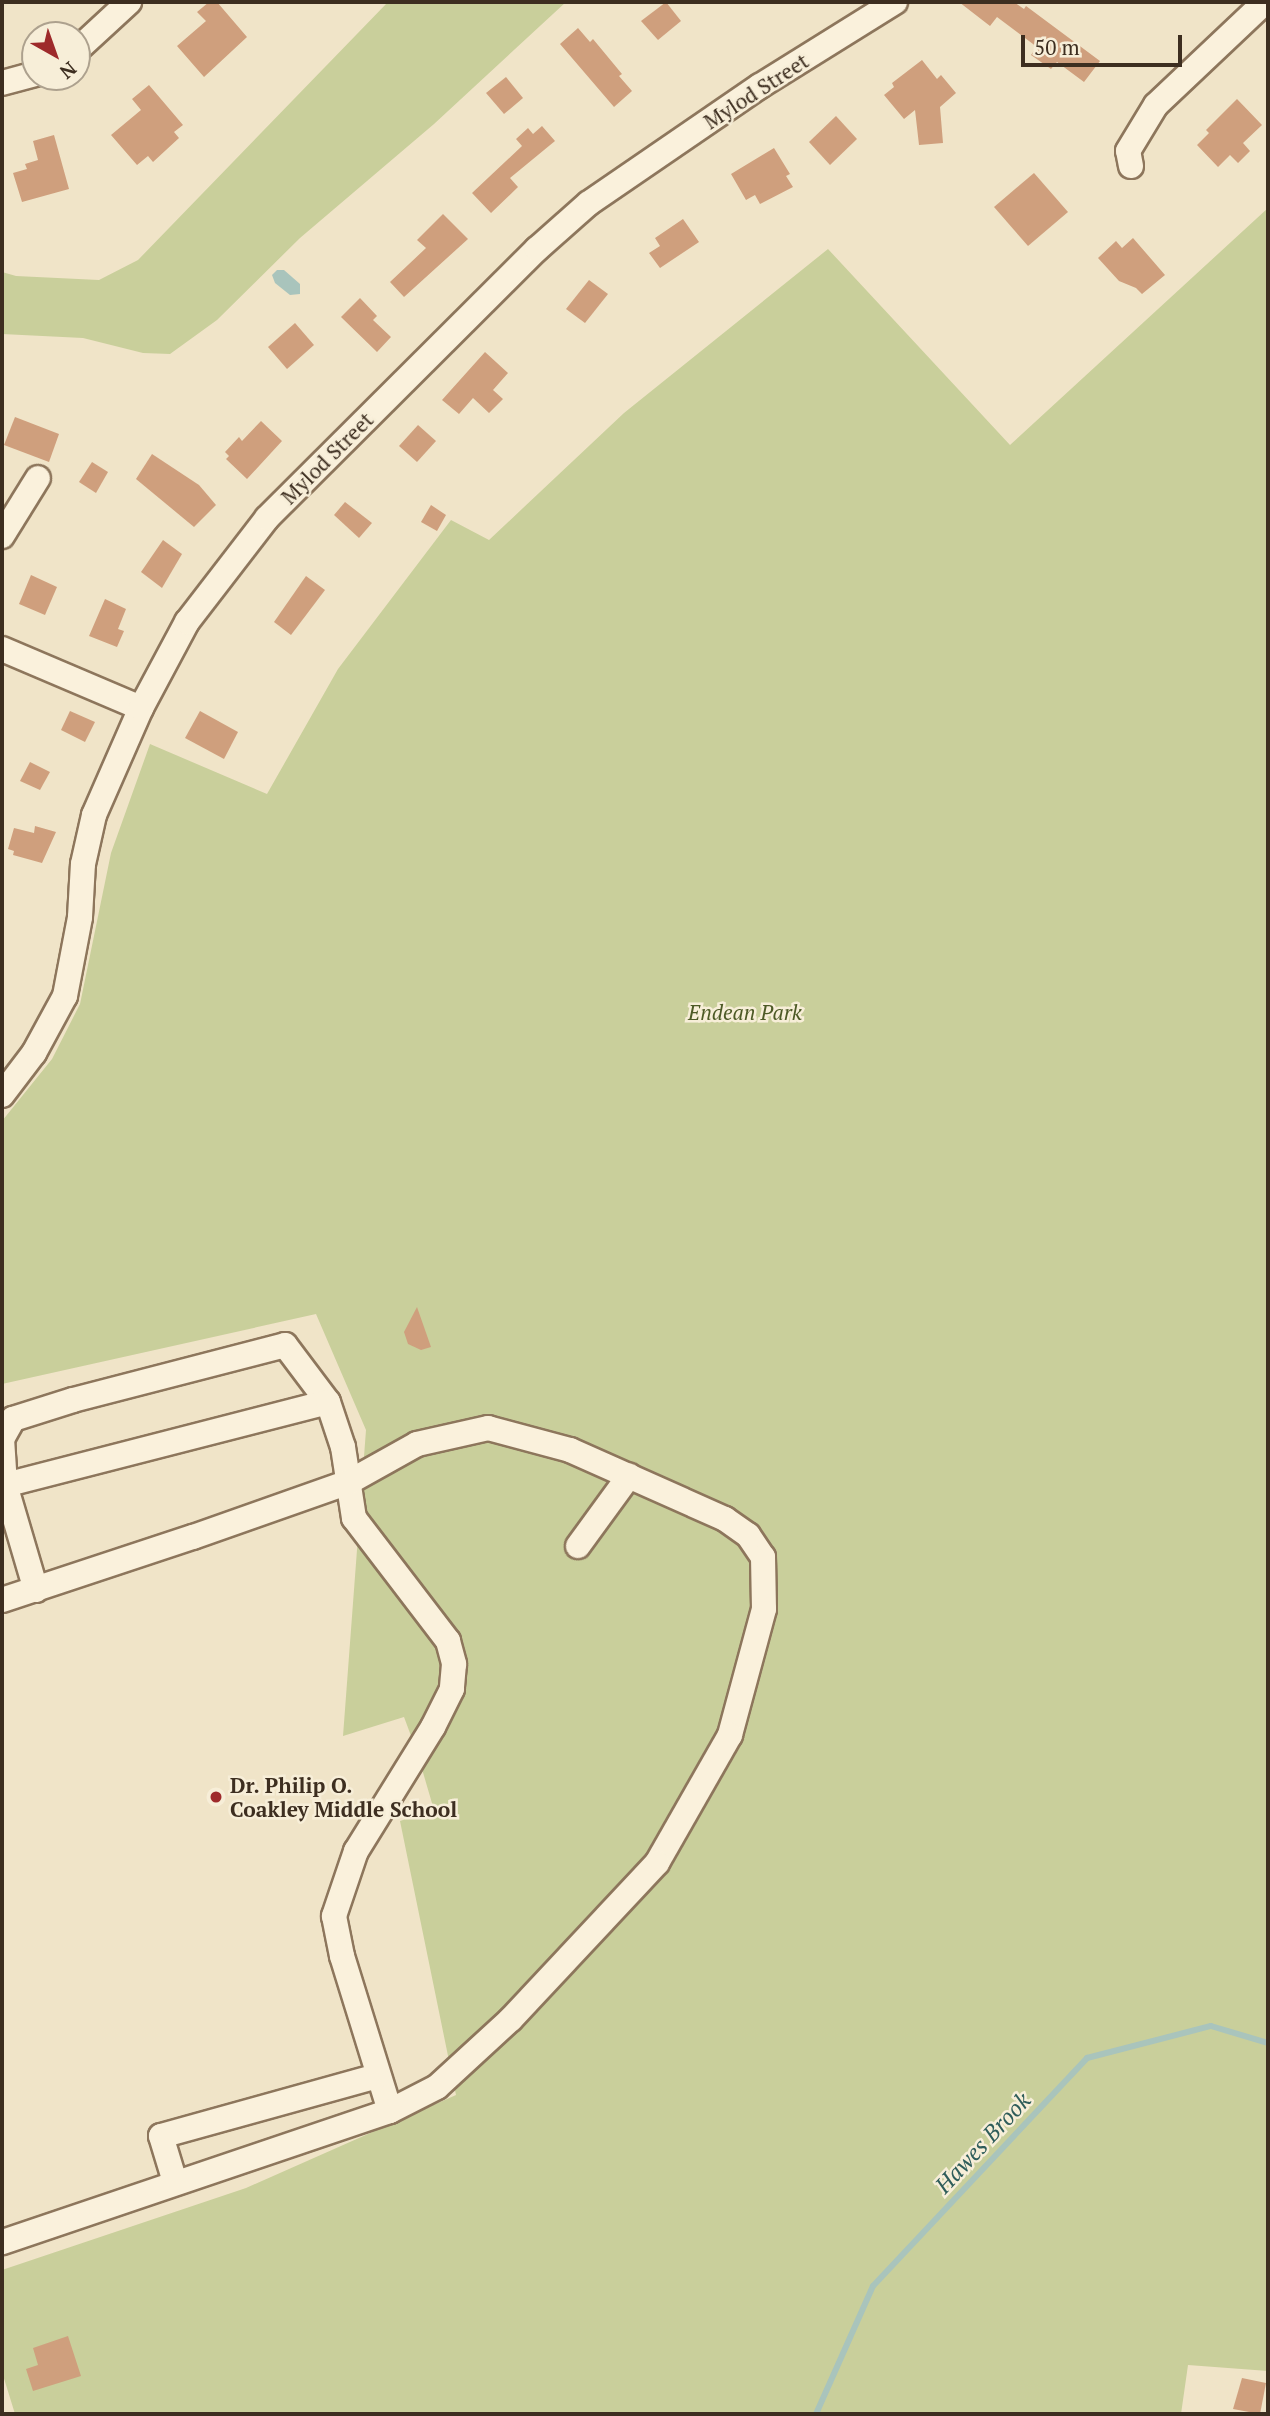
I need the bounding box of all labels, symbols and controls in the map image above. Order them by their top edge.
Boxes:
north arrow [21,21,91,91]
scale bar [1025,21,1186,65]
text: 50 m [1034,33,1080,61]
street label: Mylod Street [699,48,813,134]
text: N [55,57,82,85]
street label: Mylod Street [276,407,378,509]
park label: Endean Park [688,999,802,1025]
place label: Dr. Philip O. Coakley Middle School [230,1772,457,1822]
marker: Dr. Philip O. Coakley Middle School [208,1789,224,1805]
water label: Hawes Brook [929,2087,1037,2199]

